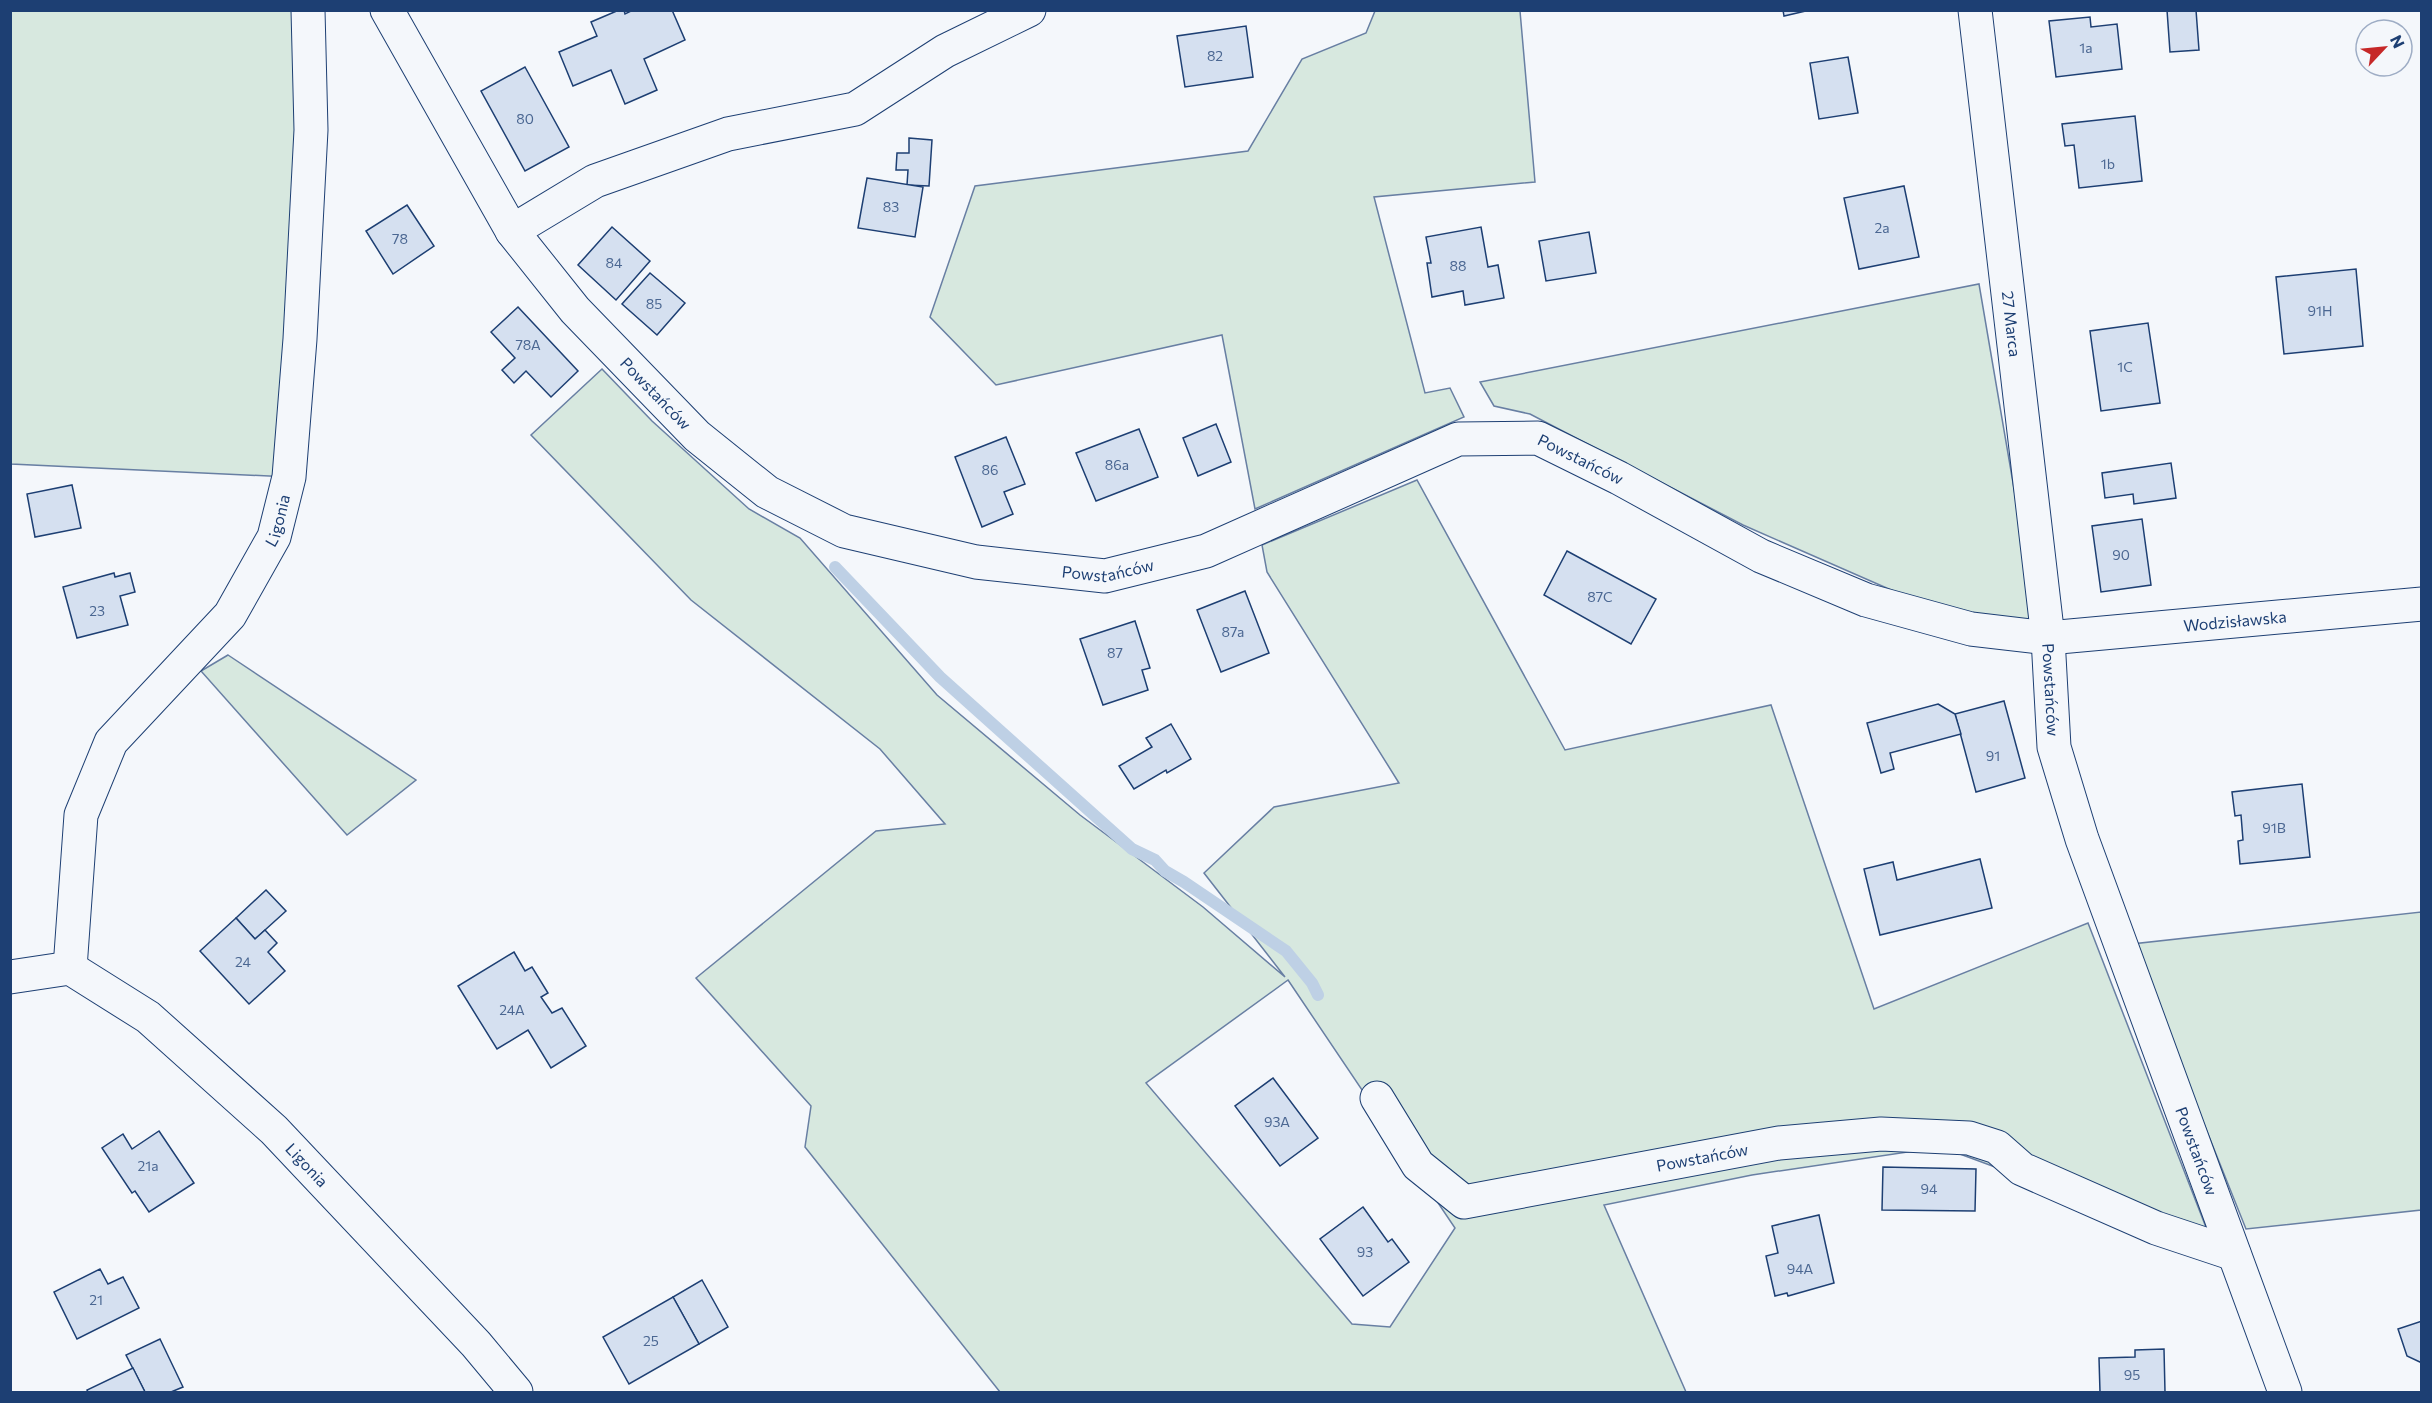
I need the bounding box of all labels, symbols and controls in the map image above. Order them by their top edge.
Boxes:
north arrow [2354,18,2414,78]
text: N [2387,32,2409,51]
house number: 1a [2079,39,2093,56]
house number: 82 [1207,47,1223,64]
house number: 80 [516,110,534,127]
house number: 1b [2101,155,2115,172]
house number: 83 [883,198,899,215]
house number: 2a [1874,219,1890,236]
house number: 78 [392,230,408,247]
house number: 84 [606,254,623,271]
house number: 88 [1450,257,1467,274]
street label: 27 Marca [1999,290,2025,358]
house number: 85 [646,295,662,312]
house number: 91H [2308,302,2332,319]
house number: 78A [515,336,541,353]
street label: Powstańców [617,353,695,433]
house number: 1C [2117,358,2133,375]
street label: Powstańców [1535,429,1627,488]
house number: 86a [1105,456,1129,473]
house number: 86 [982,461,999,478]
street label: Ligonia [261,492,293,550]
house number: 90 [2112,546,2130,563]
street label: Powstańców [1061,554,1156,585]
house number: 87C [1587,588,1613,605]
house number: 23 [89,602,105,619]
street label: Wodzisławska [2183,606,2287,635]
house number: 87a [1222,623,1244,640]
street label: Powstańców [2039,643,2063,737]
house number: 87 [1107,644,1123,661]
house number: 91 [1986,747,2000,764]
house number: 91B [2262,819,2286,836]
house number: 24 [235,953,252,970]
house number: 24A [499,1001,525,1018]
street label: Powstańców [2172,1104,2222,1198]
house number: 93A [1264,1113,1290,1130]
street label: Ligonia [282,1139,332,1190]
street label: Powstańców [1655,1139,1750,1175]
house number: 21a [137,1157,159,1174]
house number: 94 [1921,1180,1938,1197]
house number: 93 [1357,1243,1373,1260]
house number: 94A [1787,1260,1814,1277]
house number: 21 [89,1291,103,1308]
house number: 25 [643,1332,659,1349]
house number: 95 [2124,1366,2140,1383]

